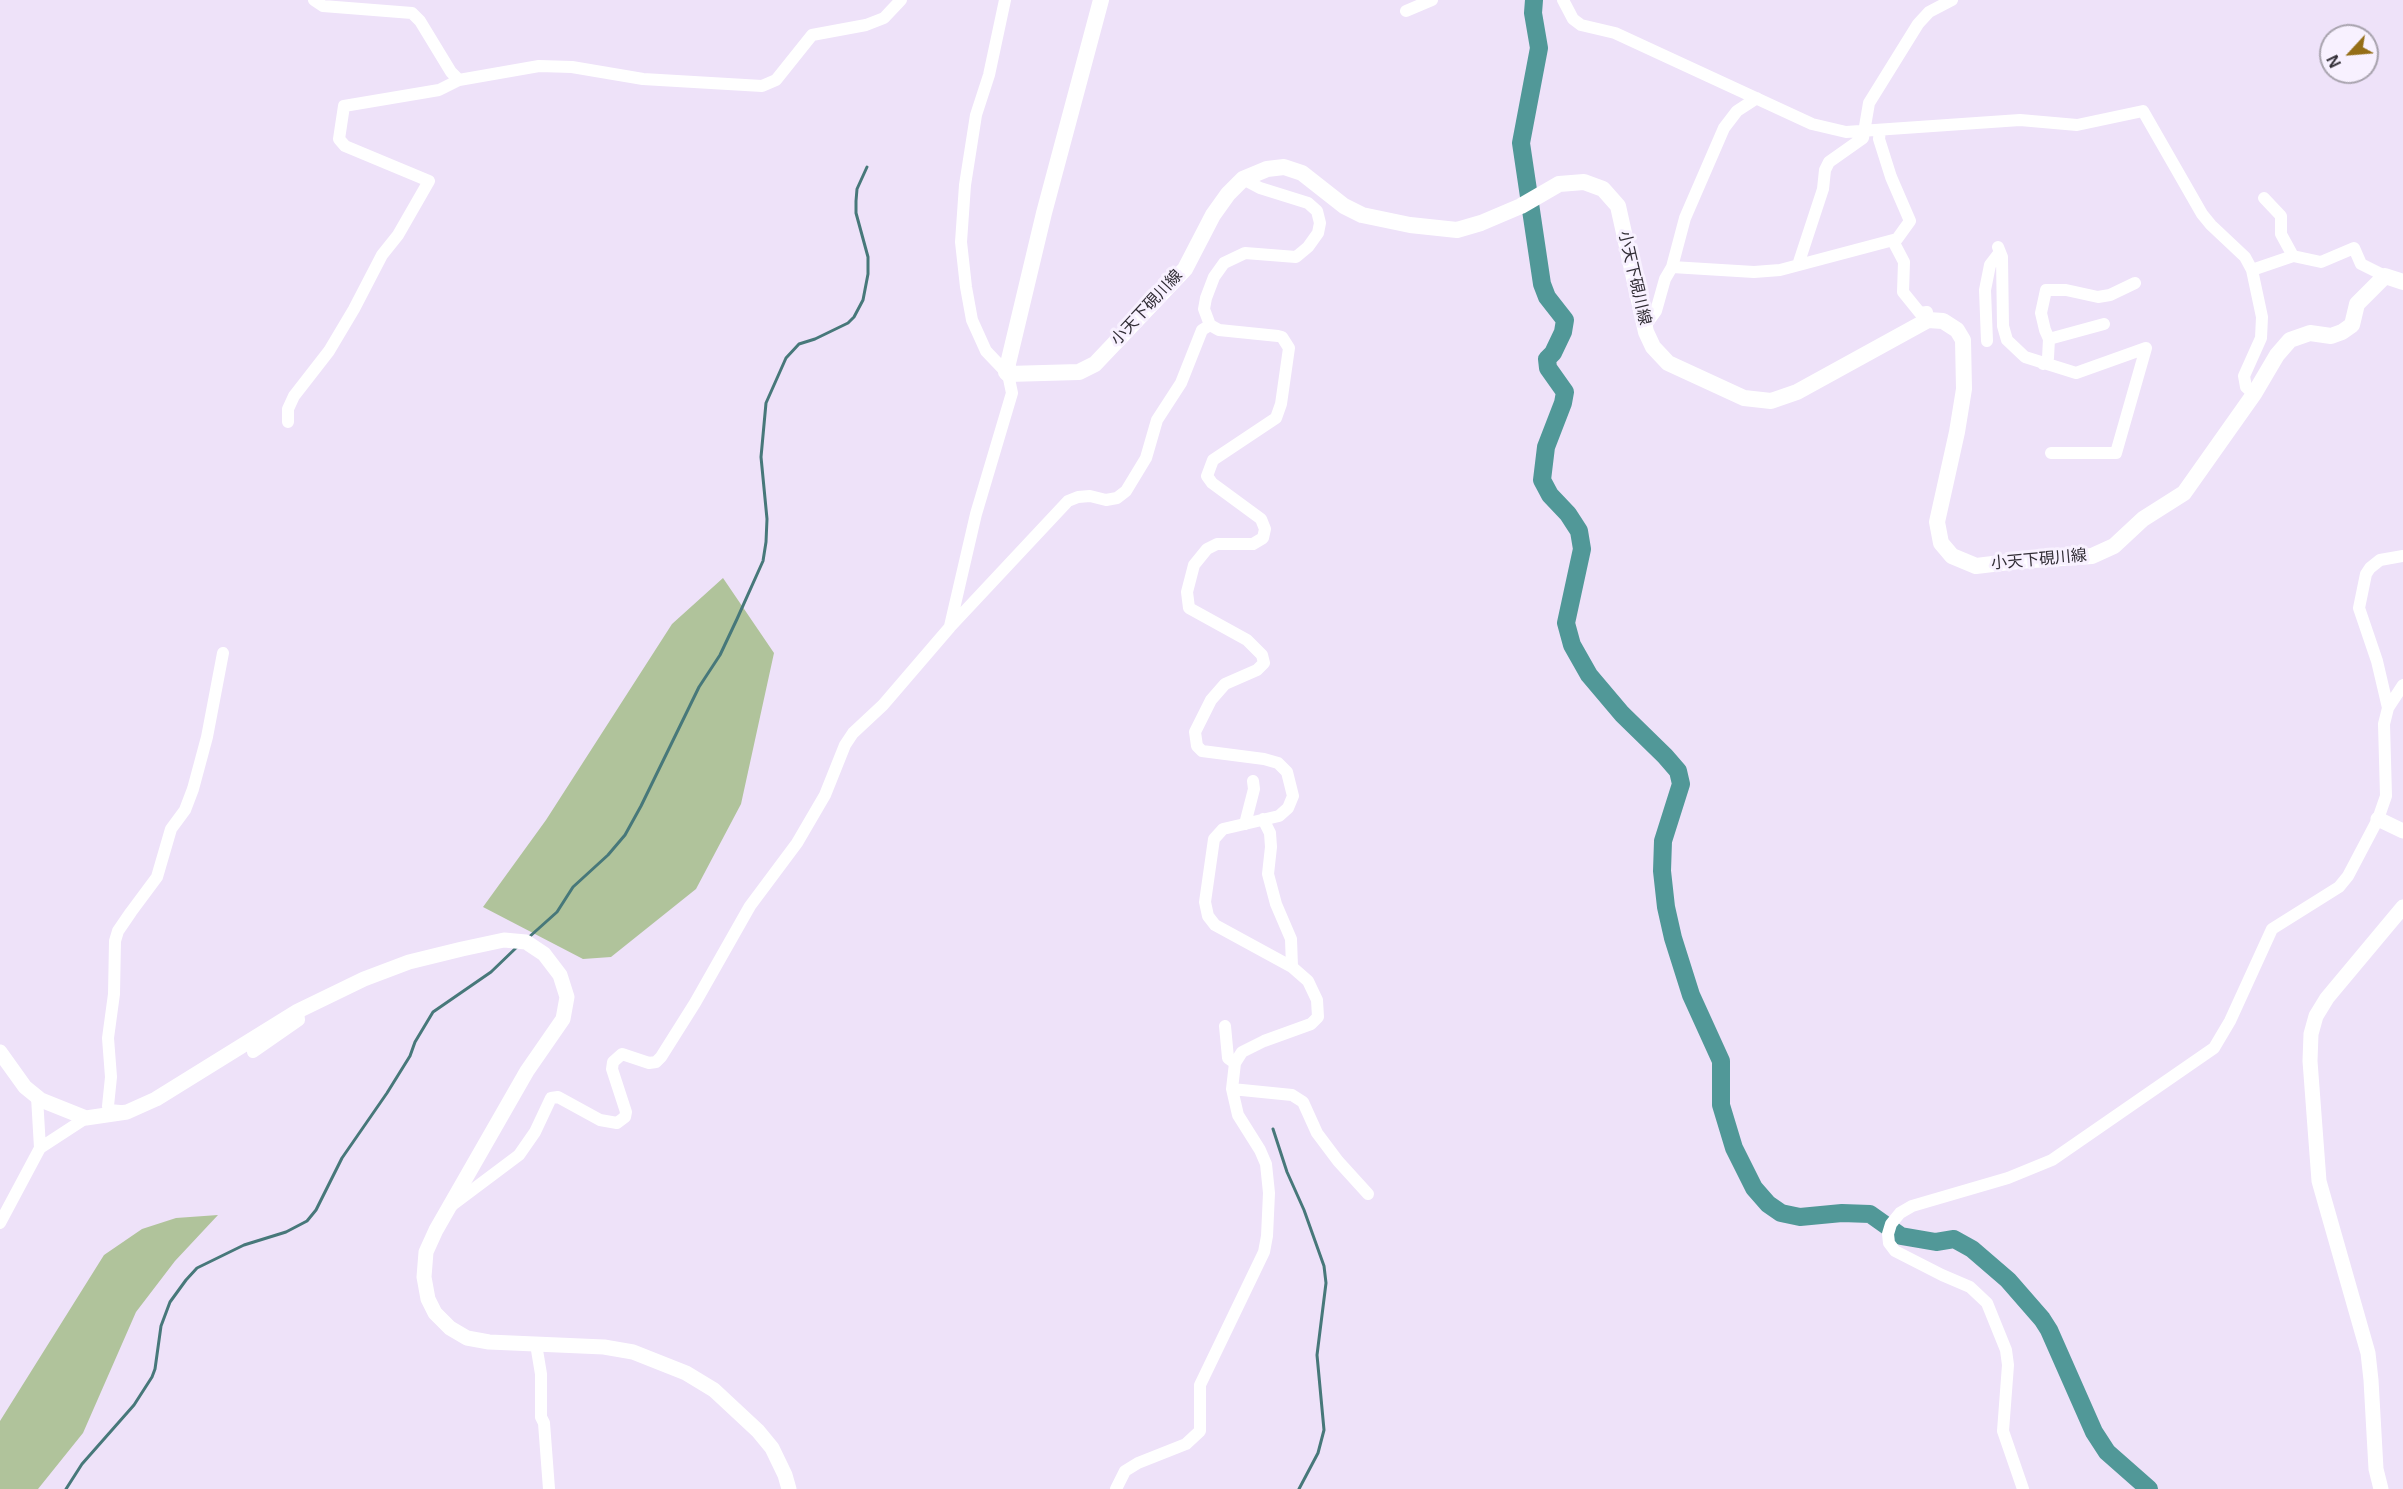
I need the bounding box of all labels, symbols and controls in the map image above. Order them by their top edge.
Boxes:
north arrow [2319,24,2379,84]
text: N [2324,52,2344,70]
street label: 小天下硯川線 [1614,229,1654,327]
street label: 小天下硯川線 [1107,266,1187,350]
street label: 小天下硯川線 [1990,546,2088,574]

